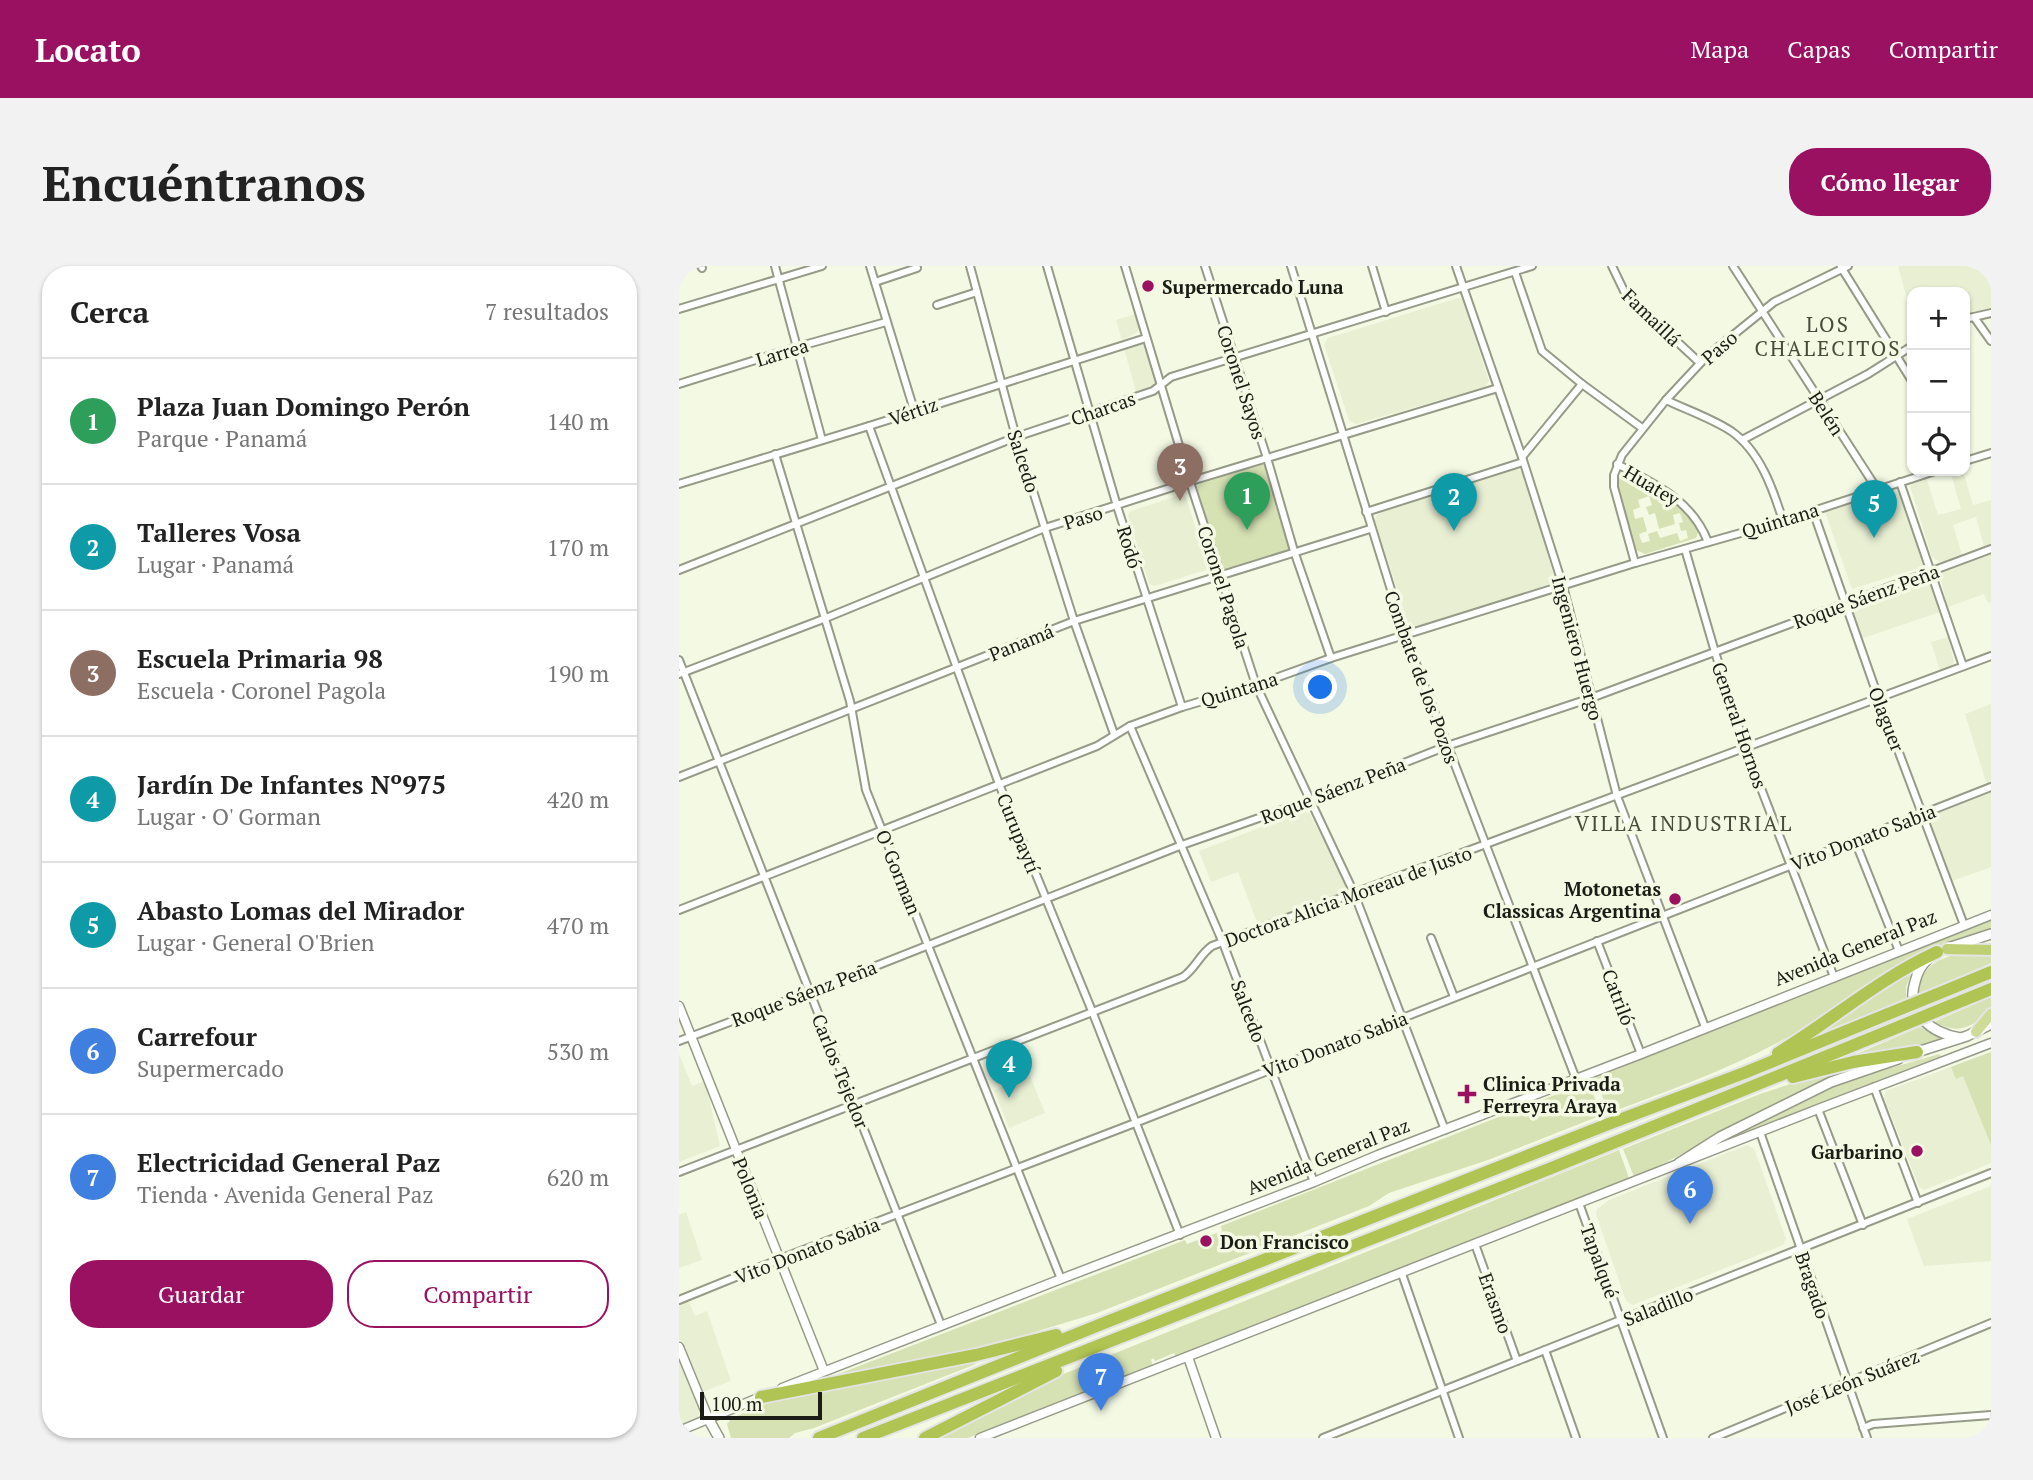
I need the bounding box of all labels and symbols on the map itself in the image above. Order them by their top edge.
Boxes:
place label: Supermercado Luna [1162,274,1344,299]
marker: Supermercado Luna [1140,278,1156,294]
street label: Famaillá [1617,283,1687,352]
district label: LOS CHALECITOS [1754,310,1902,362]
street label: Coronel Sayos [1212,322,1272,442]
street label: Paso [1696,325,1742,369]
street label: Larrea [753,332,812,372]
street label: Charcas [1067,385,1139,431]
street label: Belén [1803,386,1851,440]
street label: Vértiz [885,391,941,431]
street label: Salcedo [1002,426,1046,496]
pin: 3 [1157,443,1203,501]
street label: Huatey [1620,459,1685,511]
pin: 1 [1224,472,1270,530]
pin: 2 [1431,473,1477,531]
pin: 5 [1851,480,1897,538]
street label: Quintana [1738,496,1822,544]
street label: Paso [1060,499,1106,535]
street label: Coronel Pagola [1192,522,1256,652]
street label: Rodó [1112,523,1148,571]
street label: Roque Sáenz Peña [1790,558,1943,634]
street label: Ingeniero Huergo [1547,573,1609,723]
street label: Combate de los Pozos [1379,587,1465,767]
street label: Panamá [985,618,1057,666]
street label: General Hornos [1707,658,1773,792]
street label: Quintana [1197,665,1281,713]
your location [1303,670,1337,704]
street label: Olaguer [1863,683,1911,755]
street label: Roque Sáenz Peña [1257,751,1409,829]
street label: Curupaytí [992,789,1046,877]
street label: Vito Donato Sabia [1787,798,1939,876]
district label: VILLA INDUSTRIAL [1575,809,1793,837]
street label: O' Gorman [871,826,927,918]
street label: Doctora Alicia Moreau de Justo [1221,840,1475,952]
place label: Motonetas Classicas Argentina [1483,876,1661,923]
marker: Motonetas Classicas Argentina [1667,891,1683,907]
street label: Avenida General Paz [1770,903,1940,991]
street label: Roque Sáenz Peña [728,954,880,1032]
street label: Catriló [1597,965,1641,1029]
street label: Salcedo [1226,976,1272,1046]
street label: Vito Donato Sabia [1259,1005,1411,1083]
street label: Carlos Tejedor [807,1010,876,1133]
pin: 4 [986,1040,1032,1098]
place label: Clinica Privada Ferreyra Araya [1483,1071,1621,1118]
marker: Clinica Privada Ferreyra Araya [1457,1084,1477,1104]
street label: Avenida General Paz [1243,1112,1413,1200]
place label: Garbarino [1811,1139,1903,1164]
marker: Garbarino [1909,1143,1925,1159]
street label: Polonia [727,1154,775,1223]
pin: 6 [1667,1166,1713,1224]
street label: Vito Donato Sabia [731,1211,883,1289]
street label: Tapalqué [1575,1220,1625,1302]
place label: Don Francisco [1220,1229,1349,1254]
marker: Don Francisco [1198,1233,1214,1249]
street label: Bragado [1790,1248,1836,1322]
street label: Erasmo [1473,1269,1519,1337]
street label: Saladillo [1619,1281,1697,1331]
street label: José León Suárez [1781,1343,1923,1419]
pin: 7 [1078,1353,1124,1411]
scale bar [700,1389,823,1421]

